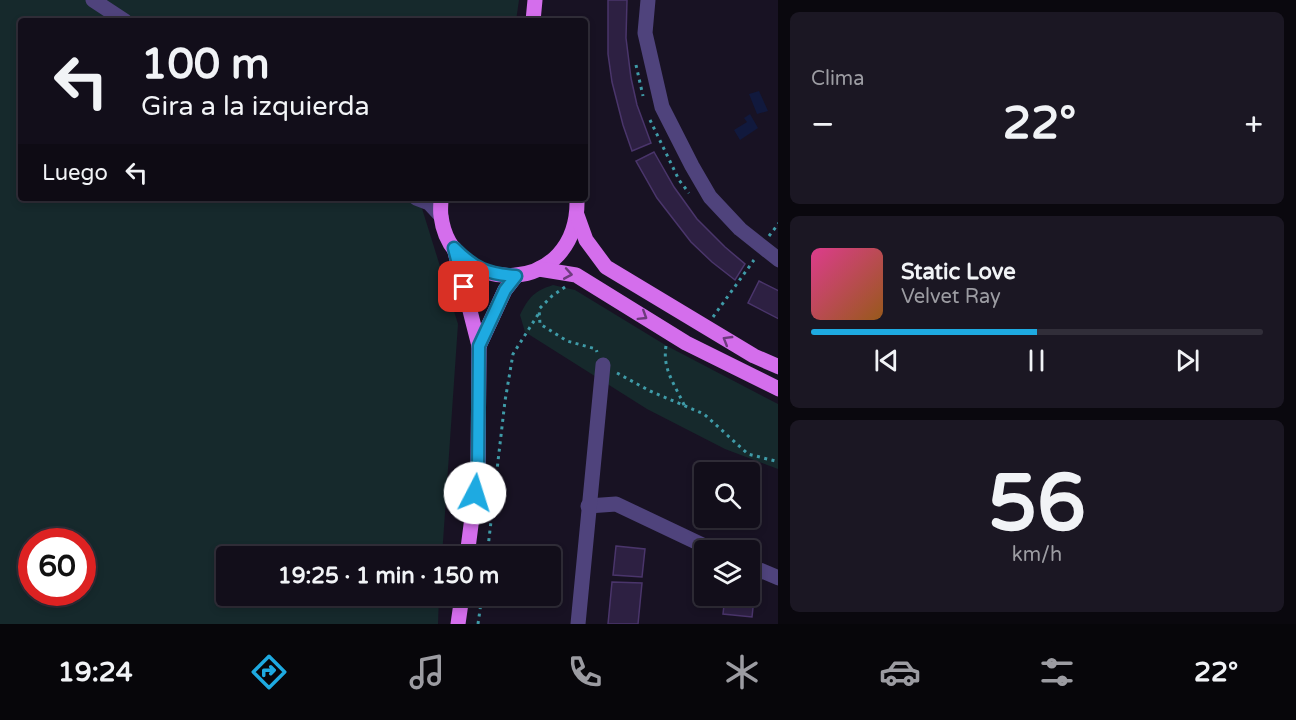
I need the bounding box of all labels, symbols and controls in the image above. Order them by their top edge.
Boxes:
text: 100 m [141,39,270,90]
icon: left [42,42,120,120]
text: Clima [811,67,864,91]
text: Gira a la izquierda [141,90,370,123]
text: 22° [1003,97,1076,151]
text: − [811,105,835,144]
text: + [1244,105,1263,144]
icon: left [120,156,153,189]
text: Luego [42,160,108,186]
text: Static Love [901,259,1016,285]
pin [438,261,489,312]
one-way arrow [562,267,572,280]
icon: arrive [447,270,480,303]
text: Velvet Ray [901,285,1001,309]
one-way arrow [637,308,647,320]
one-way arrow [723,335,733,347]
icon: previous [870,344,903,377]
icon: pause [1020,344,1053,377]
icon: next [1171,344,1204,377]
text: 56 [988,457,1086,551]
position arrow [443,461,507,525]
map controls [694,462,760,606]
button: search [694,462,760,528]
speed limit sign: 60 [18,528,96,606]
button: layers [694,540,760,606]
text: km/h [1012,543,1062,567]
text: 19:25 · 1 min · 150 m [278,563,499,589]
icon: directions [248,651,290,693]
icon: music [406,651,448,693]
icon: phone [564,651,606,693]
icon: climate [721,651,763,693]
icon: car [879,651,921,693]
icon: filters [1036,651,1078,693]
text: 19:24 [58,656,133,689]
text: 22° [1194,656,1238,689]

